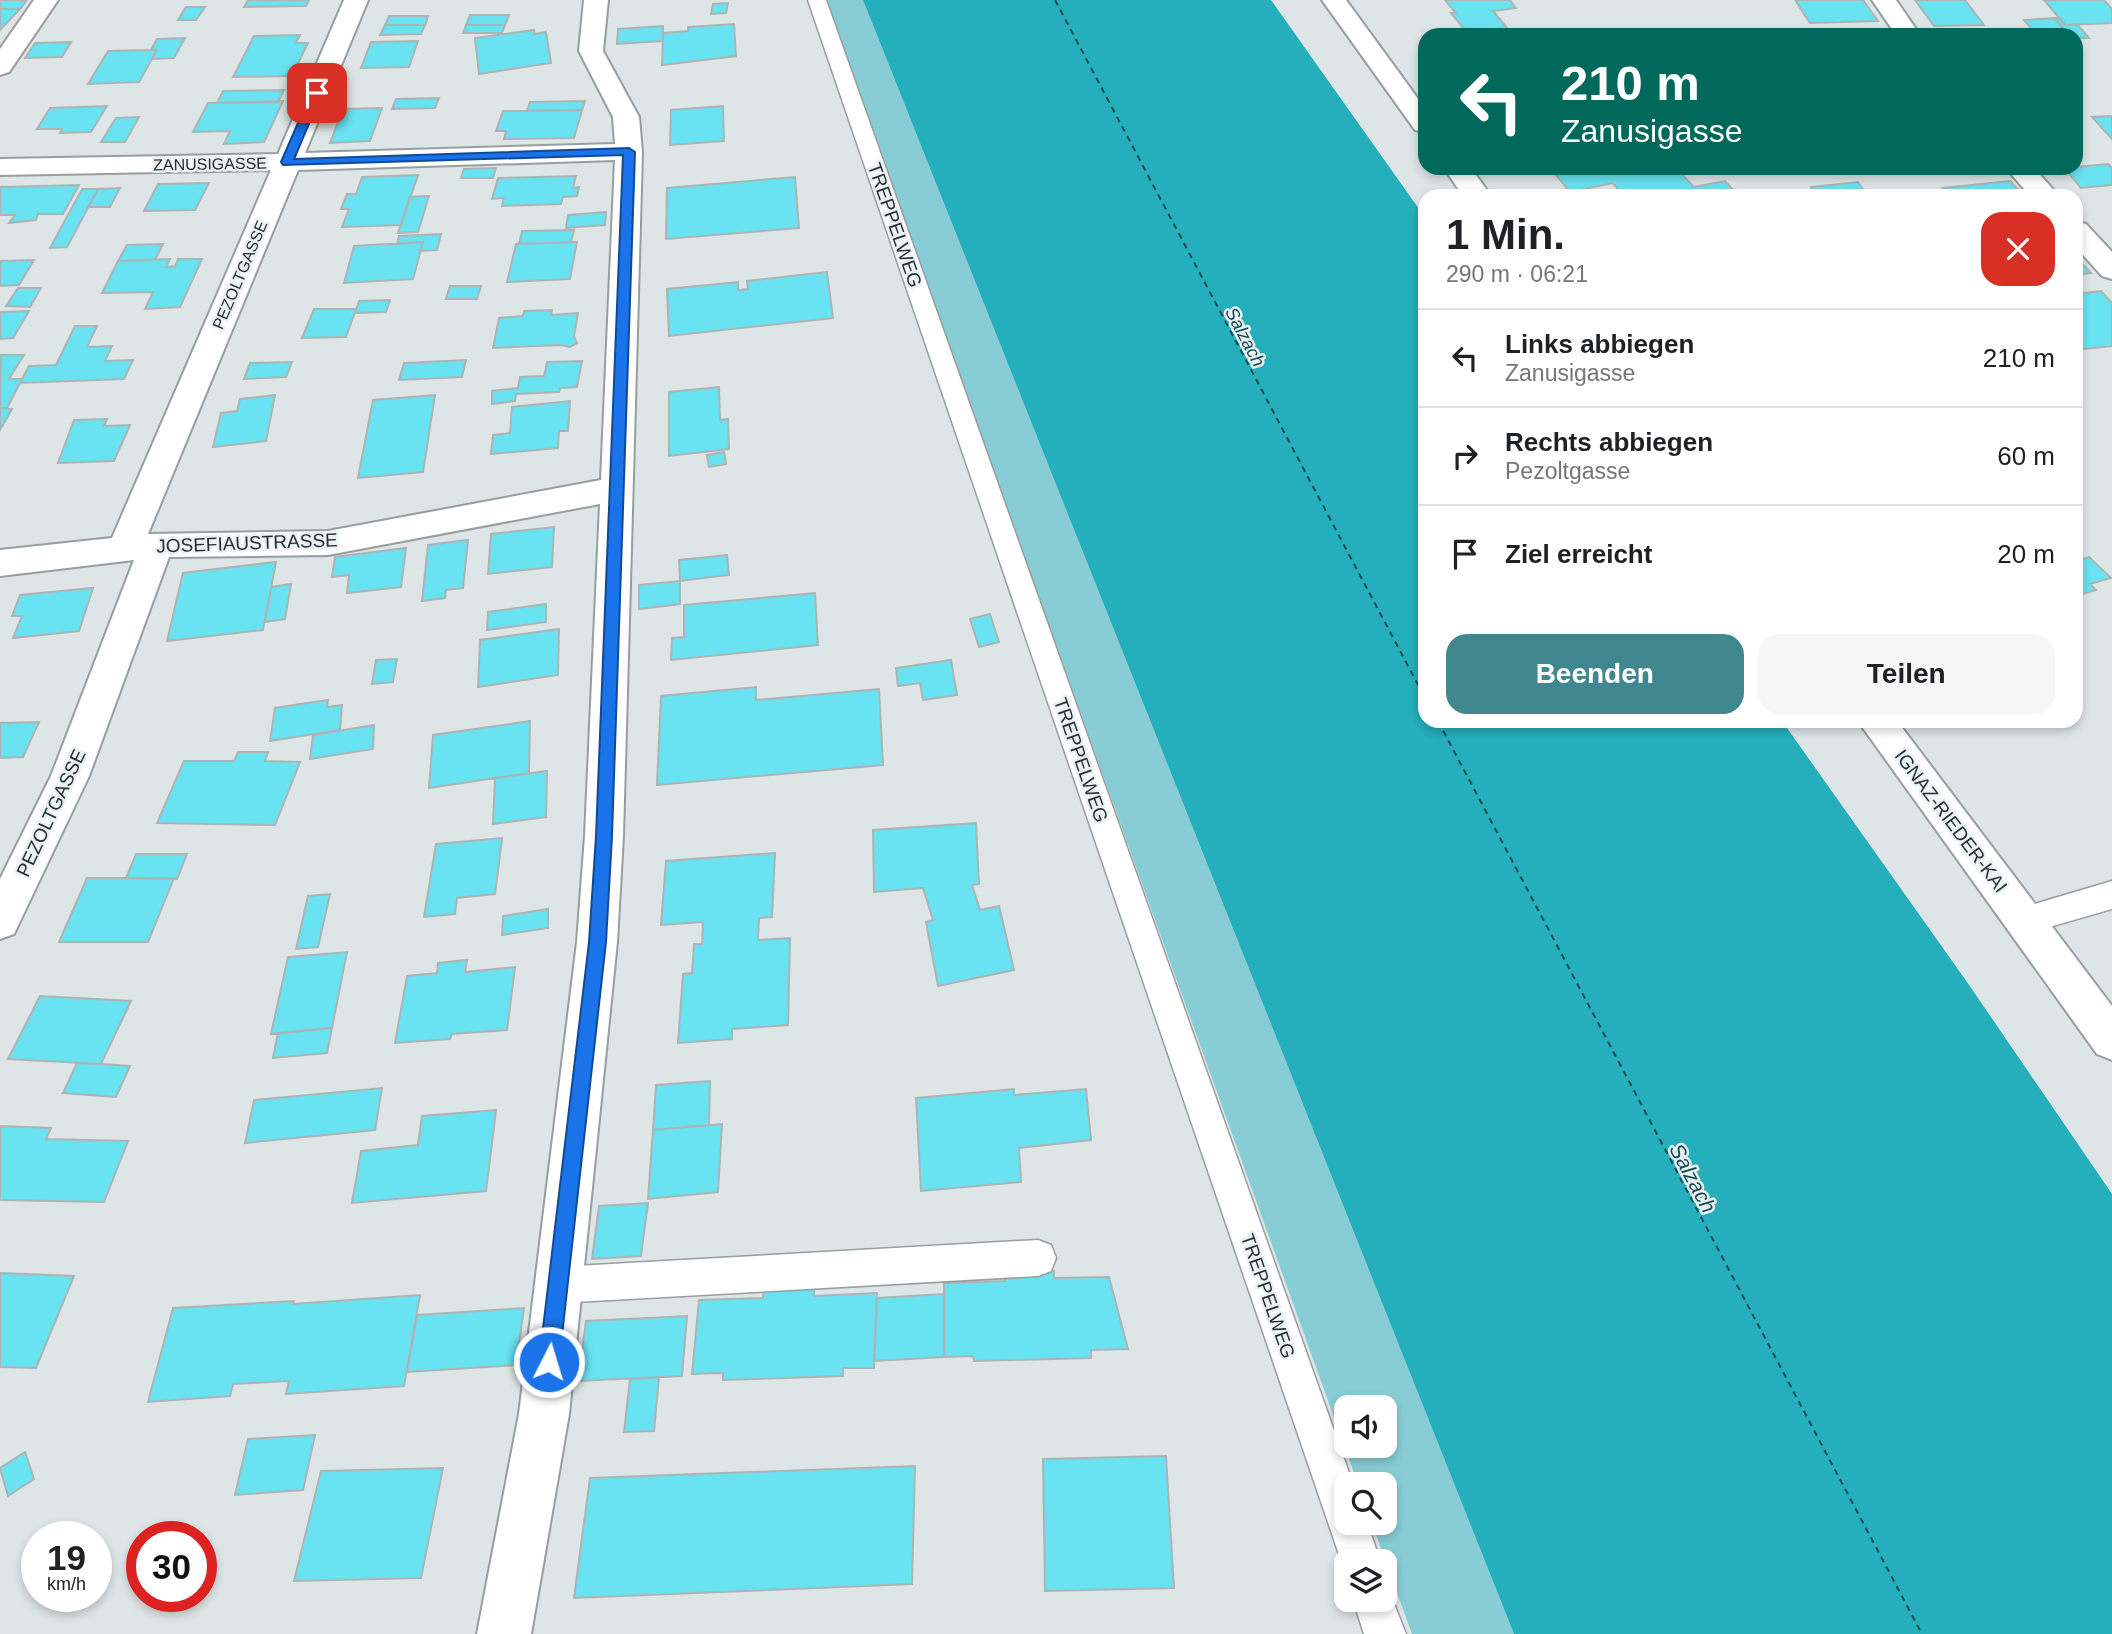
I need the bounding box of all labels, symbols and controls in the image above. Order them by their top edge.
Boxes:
icon: left [1446,56,1537,147]
text: 210 m [1561,56,1700,110]
pin [287,63,347,123]
icon: arrive [298,74,336,112]
text: Zanusigasse [1561,113,1742,149]
street label: ZANUSIGASSE [153,155,267,173]
street label: TREPPELWEG [864,160,926,290]
text: 1 Min. [1446,211,1565,258]
button: close [1981,212,2055,286]
street label: PEZOLTGASSE [209,218,271,332]
text: 290 m · 06:21 [1446,261,1588,287]
water label: Salzach [1221,304,1269,370]
text: Links abbiegen [1505,329,1694,359]
icon: left [1446,339,1484,377]
text: 210 m [1983,343,2055,373]
text: Zanusigasse [1505,360,1635,386]
text: Rechts abbiegen [1505,427,1713,457]
icon: right [1446,437,1484,475]
text: 60 m [1997,441,2055,471]
text: Pezoltgasse [1505,458,1630,484]
street label: JOSEFIAUSTRASSE [156,529,338,557]
icon: arrive [1446,535,1484,573]
text: Ziel erreicht [1505,539,1652,569]
text: 20 m [1997,539,2055,569]
button: Beenden [1446,634,1744,714]
button: Teilen [1758,634,2055,714]
street label: TREPPELWEG [1050,695,1112,825]
street label: PEZOLTGASSE [12,746,90,880]
street label: IGNAZ-RIEDER-KAI [1891,746,2011,896]
water label: Salzach [1665,1140,1721,1216]
street label: TREPPELWEG [1237,1231,1299,1361]
position arrow [512,1325,586,1399]
map controls [1334,1395,1397,1612]
button: sound [1334,1395,1397,1458]
button: search [1334,1472,1397,1535]
speed limit sign: 30 [126,1521,217,1612]
text: 19 [47,1538,86,1577]
button: layers [1334,1549,1397,1612]
text: km/h [47,1574,86,1594]

